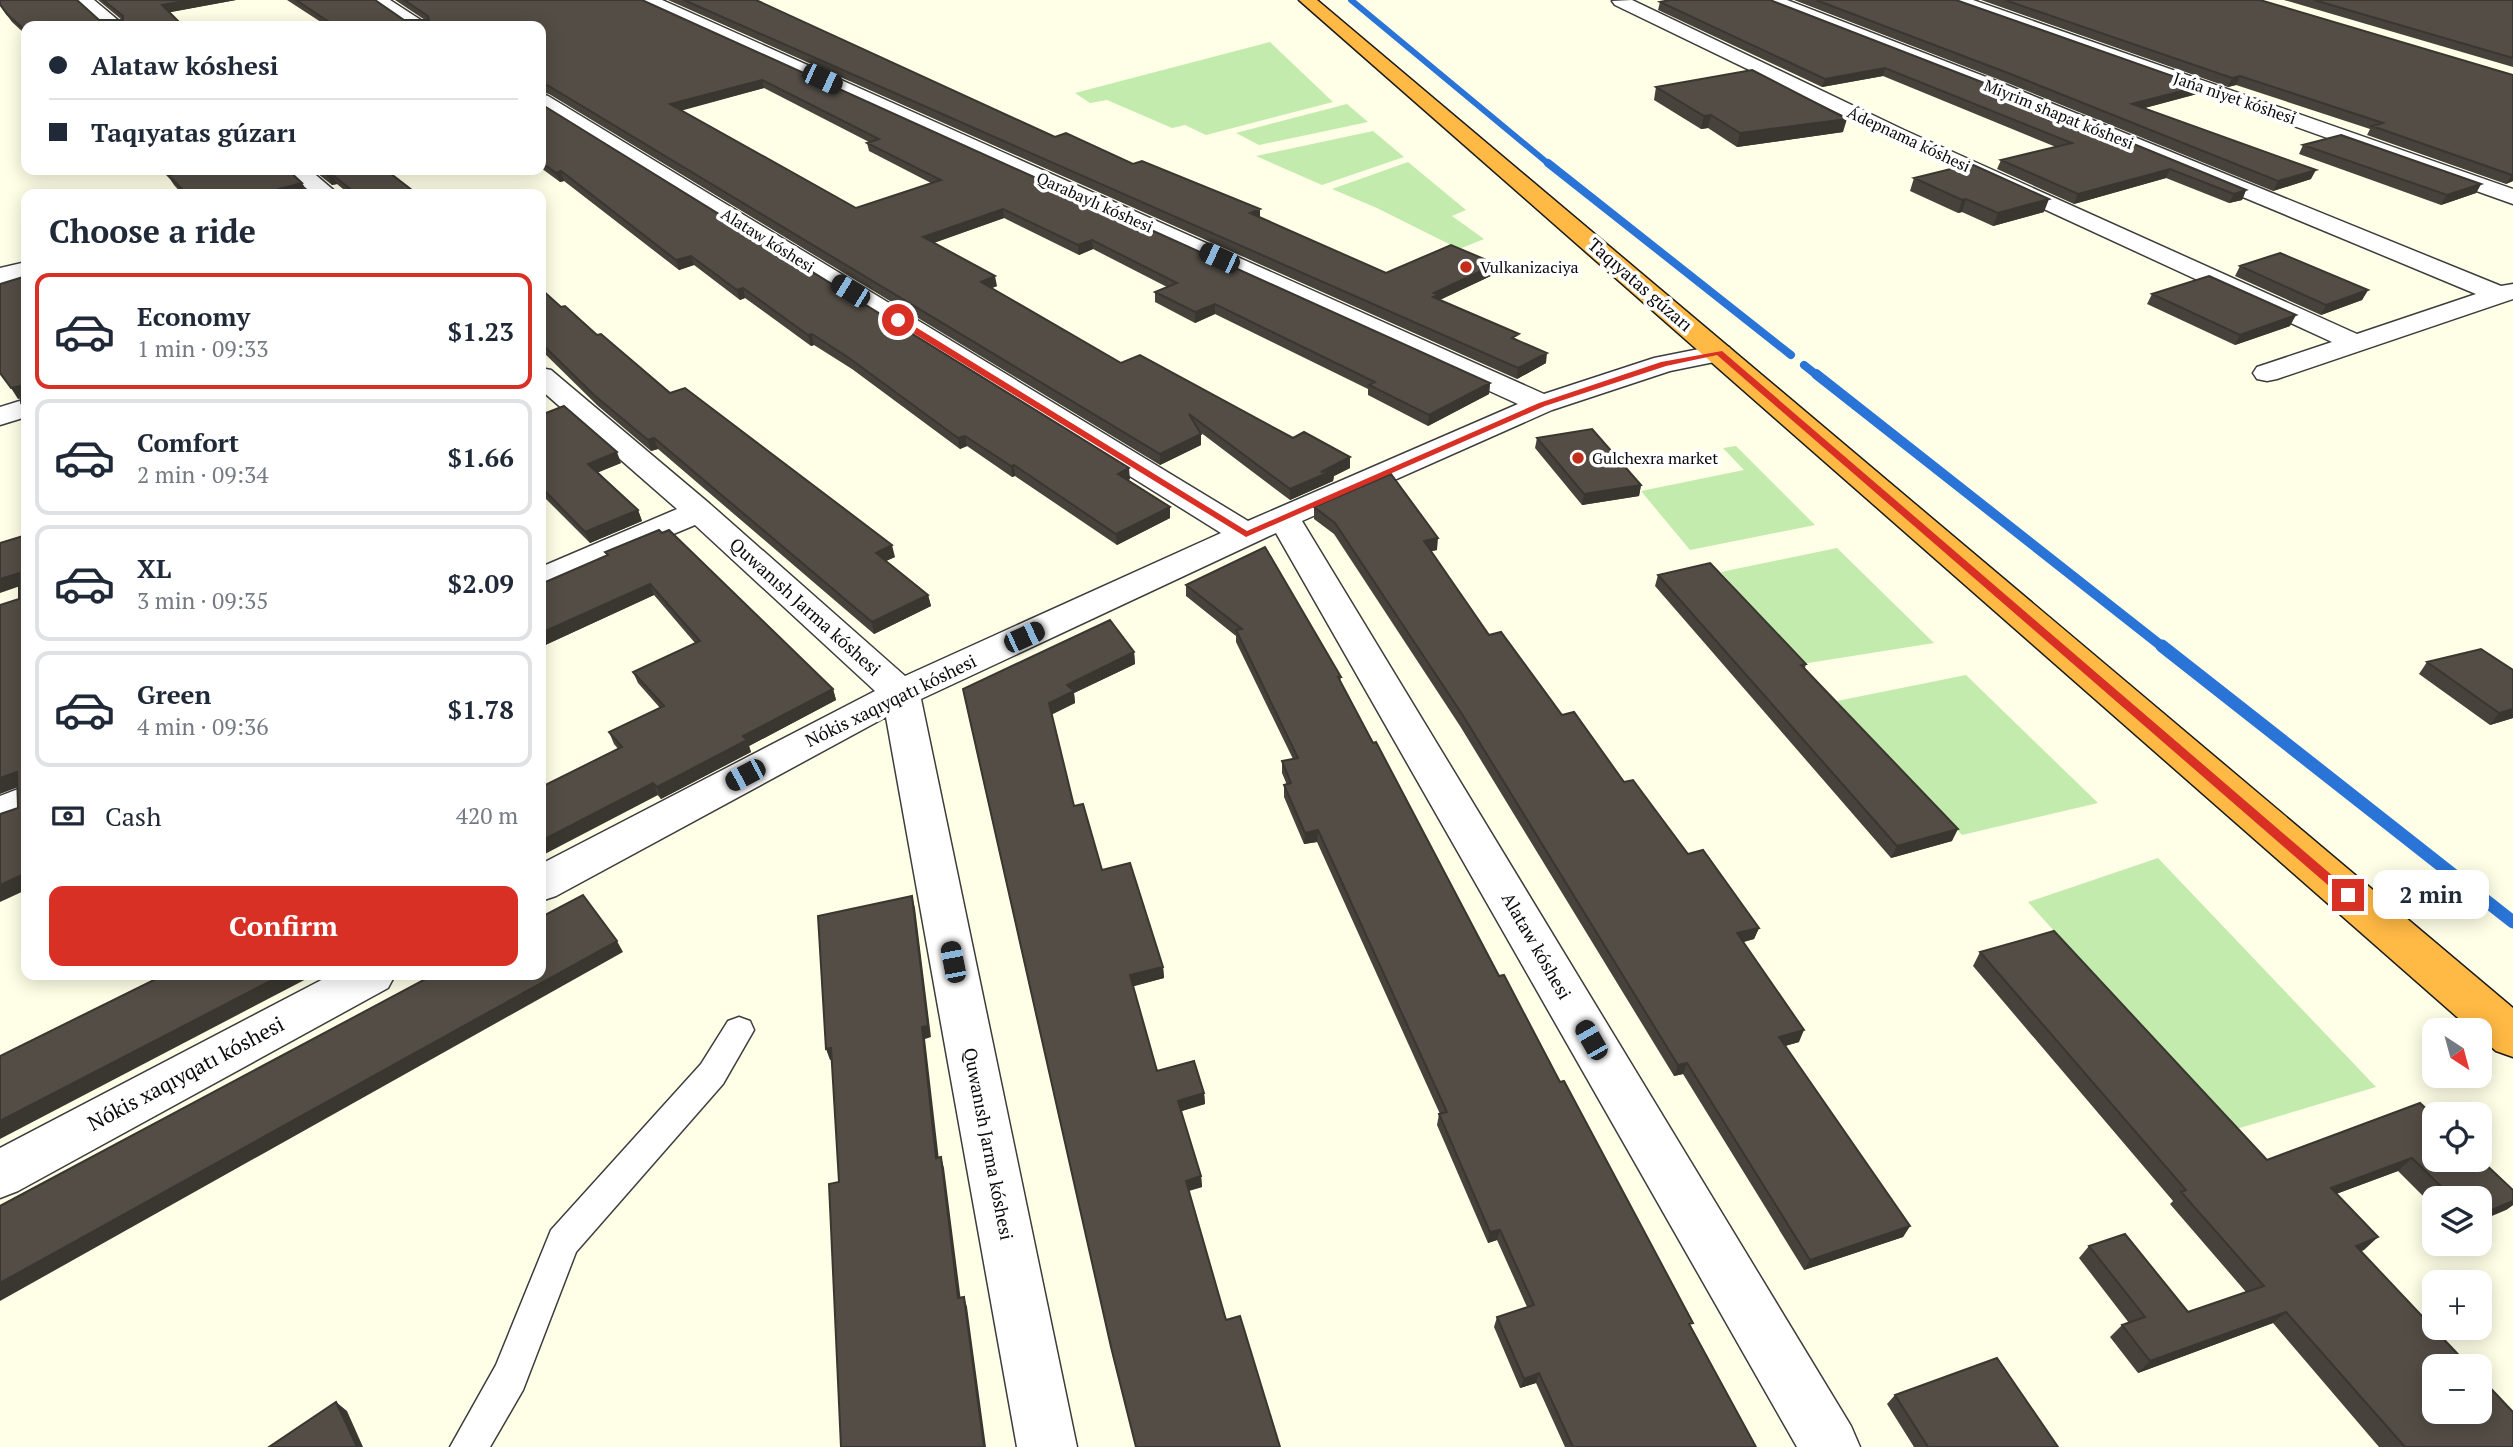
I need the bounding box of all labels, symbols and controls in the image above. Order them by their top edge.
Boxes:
text: Alataw kóshesi [91,48,278,82]
car [799,61,846,97]
street label: Jańa niyet kóshesi [2171,67,2299,129]
street label: Miyrim shapat kóshesi [1981,74,2137,154]
street label: Ádepnama kóshesi [1844,101,1974,177]
text: Taqıyatas gúzarı [91,115,296,149]
street label: Qarabaylı kóshesi [1033,166,1157,238]
street label: Alataw kóshesi [717,202,819,278]
text: Choose a ride [49,210,256,252]
street label: Taqıyatas gúzarı [1583,232,1698,336]
car [1196,240,1243,276]
place label: Vulkanizaciya [1480,256,1579,278]
marker: Vulkanizaciya [1458,259,1474,275]
car [827,271,874,311]
text: Economy [137,299,250,333]
icon: car [53,300,116,363]
route start [882,304,914,336]
text: $1.23 [448,314,514,348]
text: 1 min · 09:33 [137,333,269,364]
text: Comfort [137,425,239,459]
icon: car [53,426,116,489]
text: $1.66 [448,440,514,474]
place label: Gulchexra market [1592,447,1718,469]
marker: Gulchexra market [1570,450,1586,466]
text: 2 min · 09:34 [137,459,269,490]
street label: Quwanısh Jarma kóshesi [725,532,886,681]
text: XL [137,551,171,585]
icon: car [53,552,116,615]
text: $2.09 [448,566,514,600]
text: 3 min · 09:35 [137,585,269,616]
car [1001,619,1048,655]
street label: Nókis xaqıyqatı kóshesi [801,648,980,752]
text: Green [137,677,211,711]
icon: car [53,678,116,741]
text: $1.78 [448,692,514,726]
text: 4 min · 09:36 [137,711,269,742]
car [722,756,769,794]
icon: cash [49,797,87,835]
text: Cash [105,799,161,833]
text: 420 m [456,800,518,831]
callout: 2 min [2372,870,2488,920]
route end [2332,879,2364,911]
text: 2 min [2400,879,2462,910]
button: Confirm [49,886,518,966]
street label: Alataw kóshesi [1497,888,1577,1003]
car [939,939,968,985]
street label: Nókis xaqıyqatı kóshesi [82,1009,289,1137]
car [1572,1017,1611,1063]
north arrow [2422,1018,2492,1088]
map controls [2422,1018,2492,1424]
street label: Quwanısh Jarma kóshesi [959,1046,1019,1242]
button: locate [2422,1102,2492,1172]
button: layers [2422,1186,2492,1256]
button: + [2422,1270,2492,1340]
button: − [2422,1354,2492,1424]

